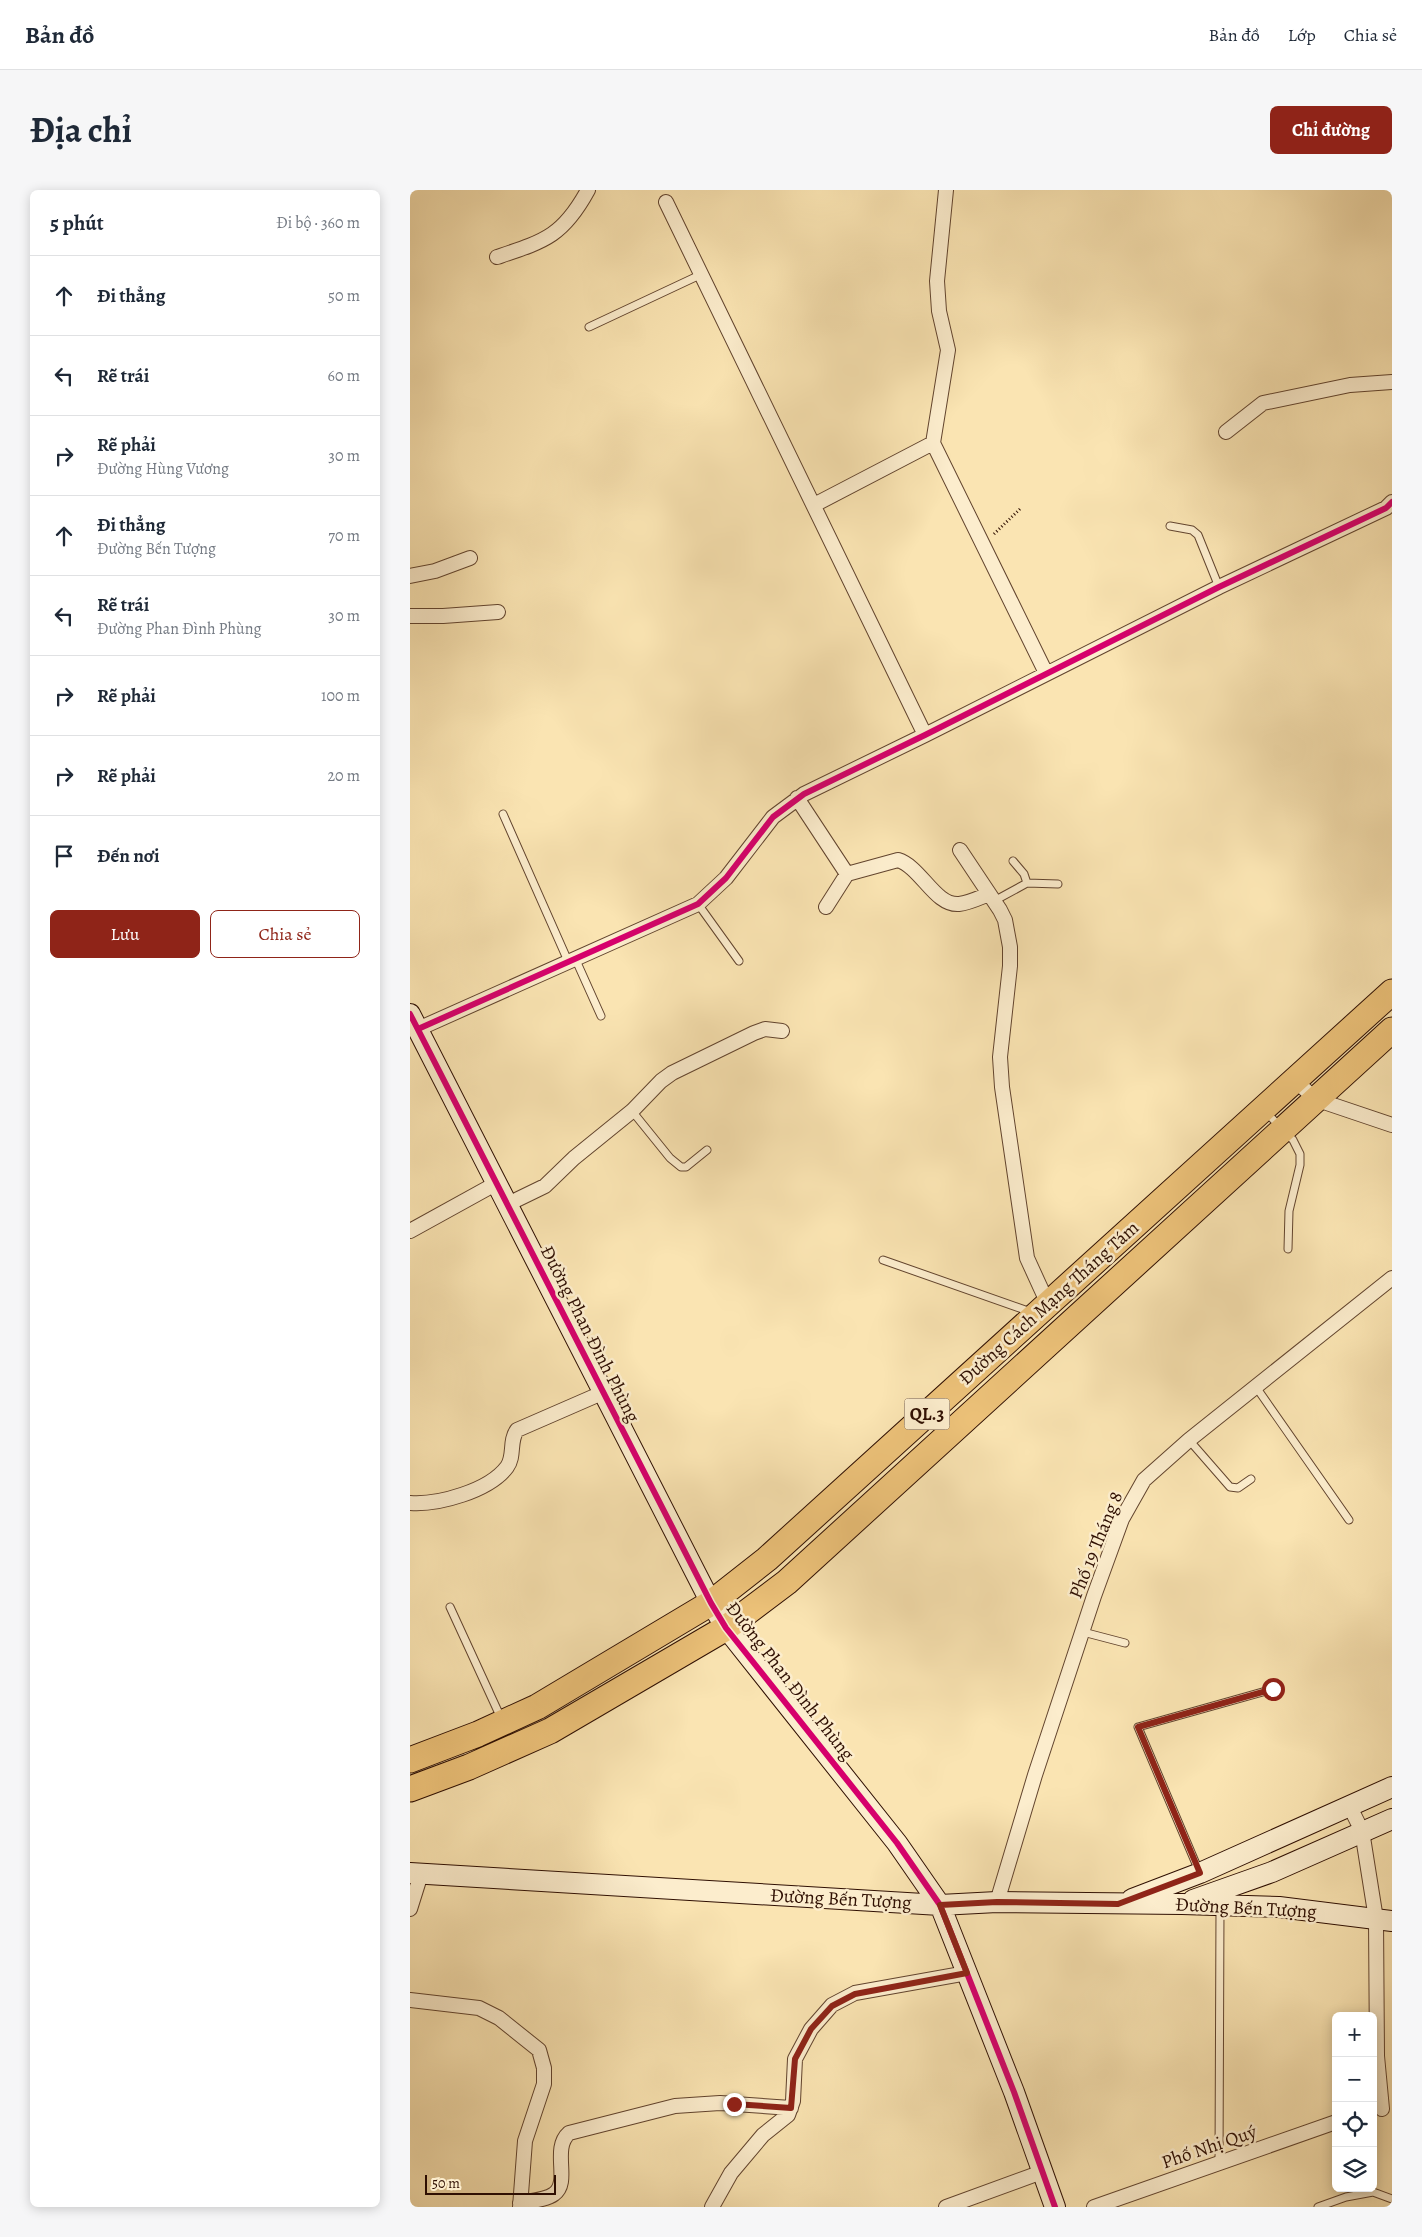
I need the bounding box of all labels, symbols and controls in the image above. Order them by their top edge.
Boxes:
text: Bản đồ [25,19,94,51]
text: Bản đồ [1209,23,1260,47]
text: Lớp [1288,23,1316,47]
text: Chia sẻ [1344,23,1397,47]
text: Địa chỉ [30,106,132,154]
button: Chỉ đường [1270,106,1392,154]
text: 5 phút [50,209,104,237]
text: Đi bộ · 360 m [276,212,360,234]
icon: ahead [50,282,78,310]
text: Đi thẳng [97,283,165,309]
text: 50 m [328,285,360,307]
icon: left [50,362,78,390]
text: Rẽ trái [97,363,149,389]
text: 60 m [328,365,360,387]
text: Rẽ phải [97,432,156,458]
icon: right [50,442,78,470]
text: 30 m [328,445,360,467]
text: Đường Hùng Vương [97,458,229,480]
text: Đi thẳng [97,512,165,538]
icon: ahead [50,522,78,550]
text: 70 m [328,525,360,547]
text: Đường Bến Tượng [97,538,216,560]
text: Rẽ trái [97,592,149,618]
icon: left [50,602,78,630]
text: 30 m [328,605,360,627]
text: Đường Phan Đình Phùng [97,618,261,640]
icon: right [50,682,78,710]
text: Rẽ phải [97,683,156,709]
text: 100 m [321,685,360,707]
icon: right [50,762,78,790]
text: Rẽ phải [97,763,156,789]
text: 20 m [327,765,360,787]
icon: arrive [50,842,78,870]
text: Đến nơi [97,843,159,869]
button: Lưu [50,910,200,958]
button: Chia sẻ [210,910,360,958]
street label: Đường Cách Mạng Tháng Tám [953,1215,1145,1391]
street label: Đường Phan Đình Phùng [534,1241,646,1427]
road number: QL.3 [904,1398,950,1430]
street label: Phố 19 Tháng 8 [1063,1488,1129,1602]
street label: Đường Phan Đình Phùng [720,1596,861,1766]
route start [1262,1678,1285,1701]
street label: Đường Bến Tượng [770,1882,913,1916]
street label: Đường Bến Tượng [1175,1891,1318,1925]
map controls [1332,2012,1377,2192]
button: + [1332,2012,1377,2057]
button: − [1332,2057,1377,2102]
route end [723,2093,746,2116]
button: locate [1332,2102,1377,2147]
street label: Phố Nhị Quý [1158,2118,1260,2175]
button: layers [1332,2147,1377,2192]
scale bar [425,2172,556,2195]
text: 50 m [432,2174,460,2193]

